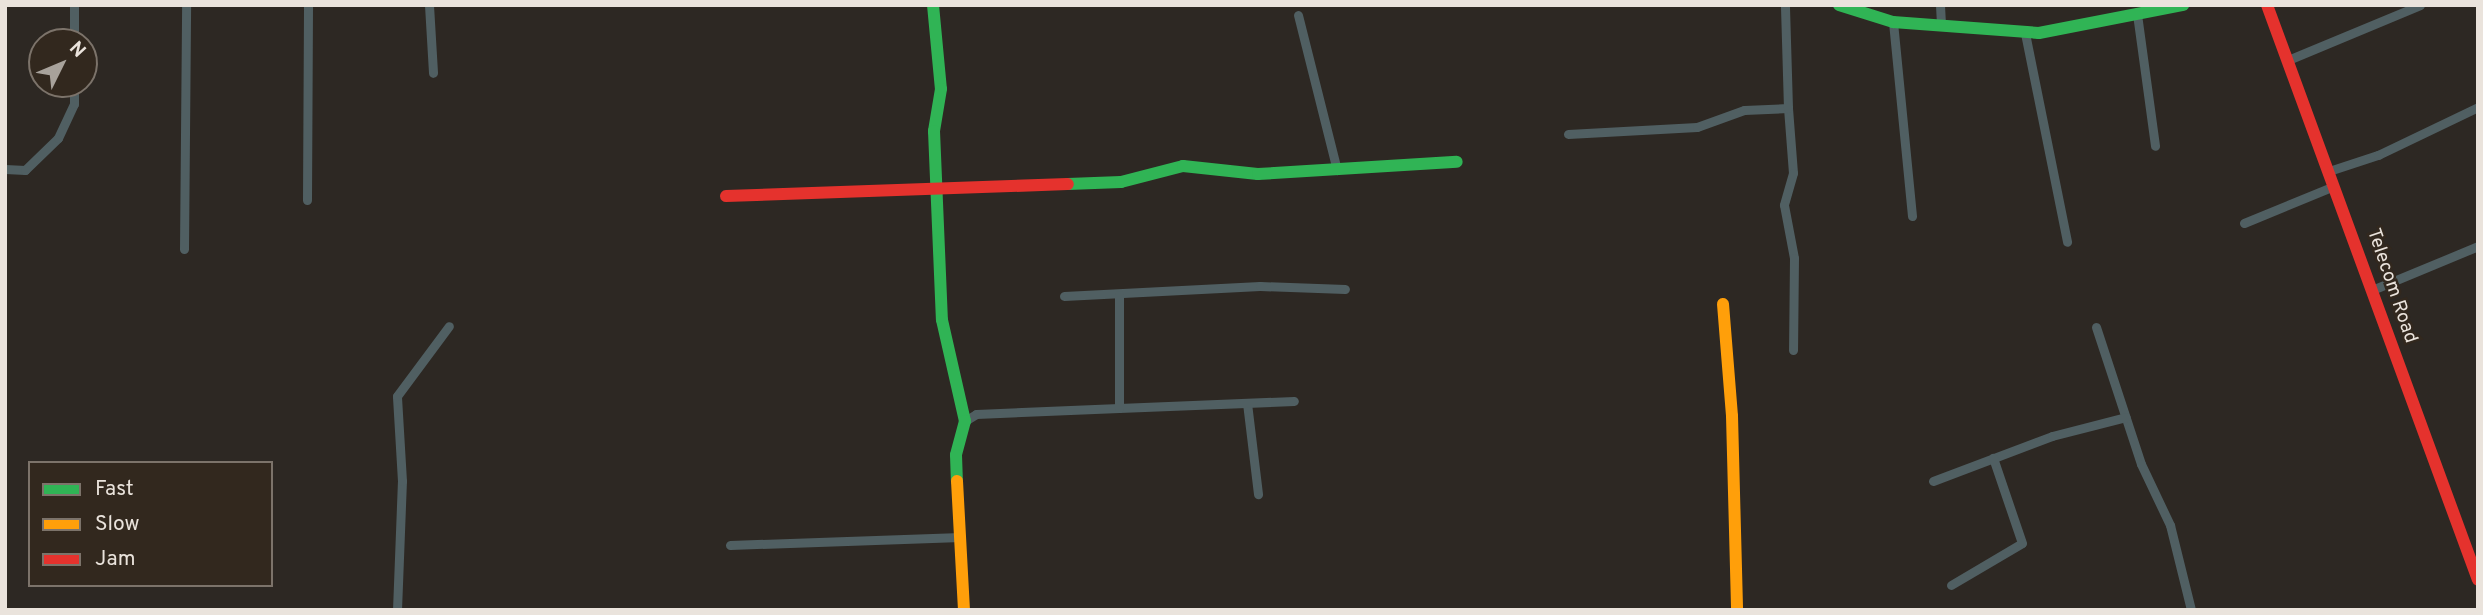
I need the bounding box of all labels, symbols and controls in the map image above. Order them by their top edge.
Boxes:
north arrow [28,28,98,98]
text: N [63,37,90,63]
street label: Telecom Road [2361,226,2421,346]
legend [28,461,273,587]
text: Fast [95,476,134,503]
text: Slow [95,511,140,538]
text: Jam [95,546,136,573]

